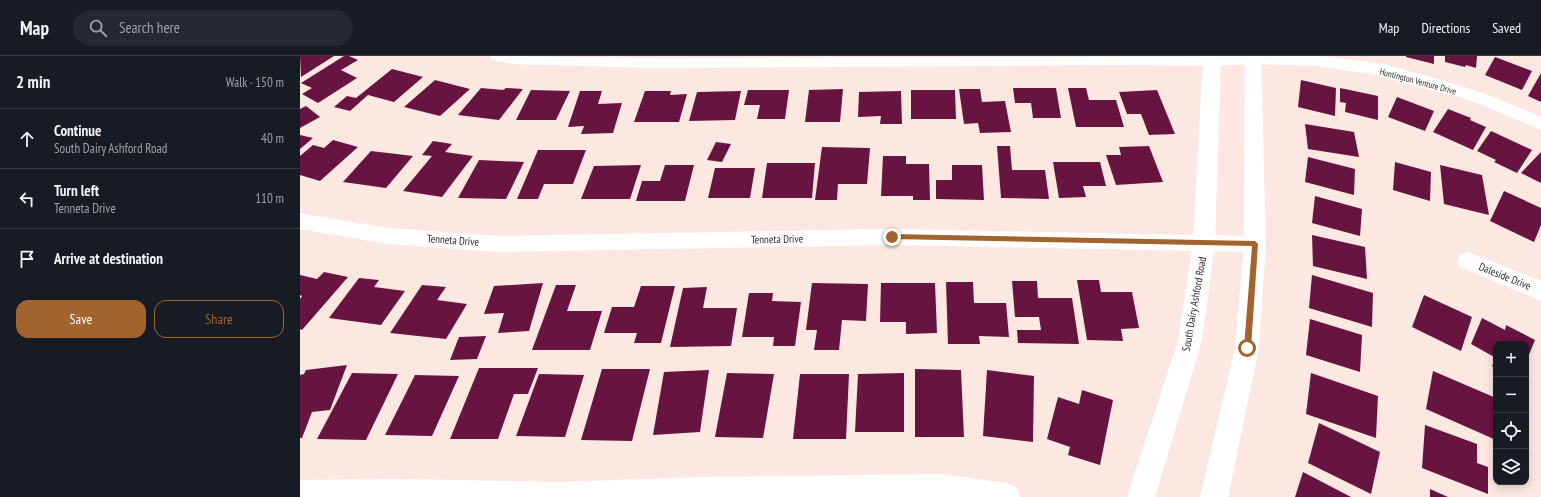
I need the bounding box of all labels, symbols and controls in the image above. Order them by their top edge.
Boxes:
search box [73,10,353,46]
text: Map [20,16,49,40]
icon: search [87,17,109,39]
text: Search here [119,18,180,37]
text: Map [1379,19,1399,37]
text: Directions [1421,19,1470,37]
text: Saved [1492,19,1521,37]
street label: Huntington Venture Drive [1378,65,1458,97]
text: 2 min [16,71,50,93]
text: Walk · 150 m [226,74,284,91]
text: Continue [54,121,101,140]
icon: ahead [16,128,38,150]
text: 40 m [261,130,284,147]
text: South Dairy Ashford Road [54,140,167,157]
text: Turn left [54,181,99,200]
icon: left [16,188,38,210]
text: 110 m [255,190,284,207]
text: Tenneta Drive [54,200,116,217]
route end [883,228,901,246]
street label: Tenneta Drive [426,231,480,249]
street label: Tenneta Drive [751,232,804,246]
icon: arrive [16,248,38,270]
text: Arrive at destination [54,249,163,268]
street label: South Dairy Ashford Road [1179,255,1209,352]
street label: Daleside Drive [1477,259,1534,293]
button: Save [16,300,146,338]
button: Share [154,300,284,338]
route start [1238,339,1256,357]
map controls [1493,341,1529,485]
button: + [1493,341,1529,377]
button: − [1493,377,1529,413]
button: locate [1493,413,1529,449]
button: layers [1493,449,1529,485]

